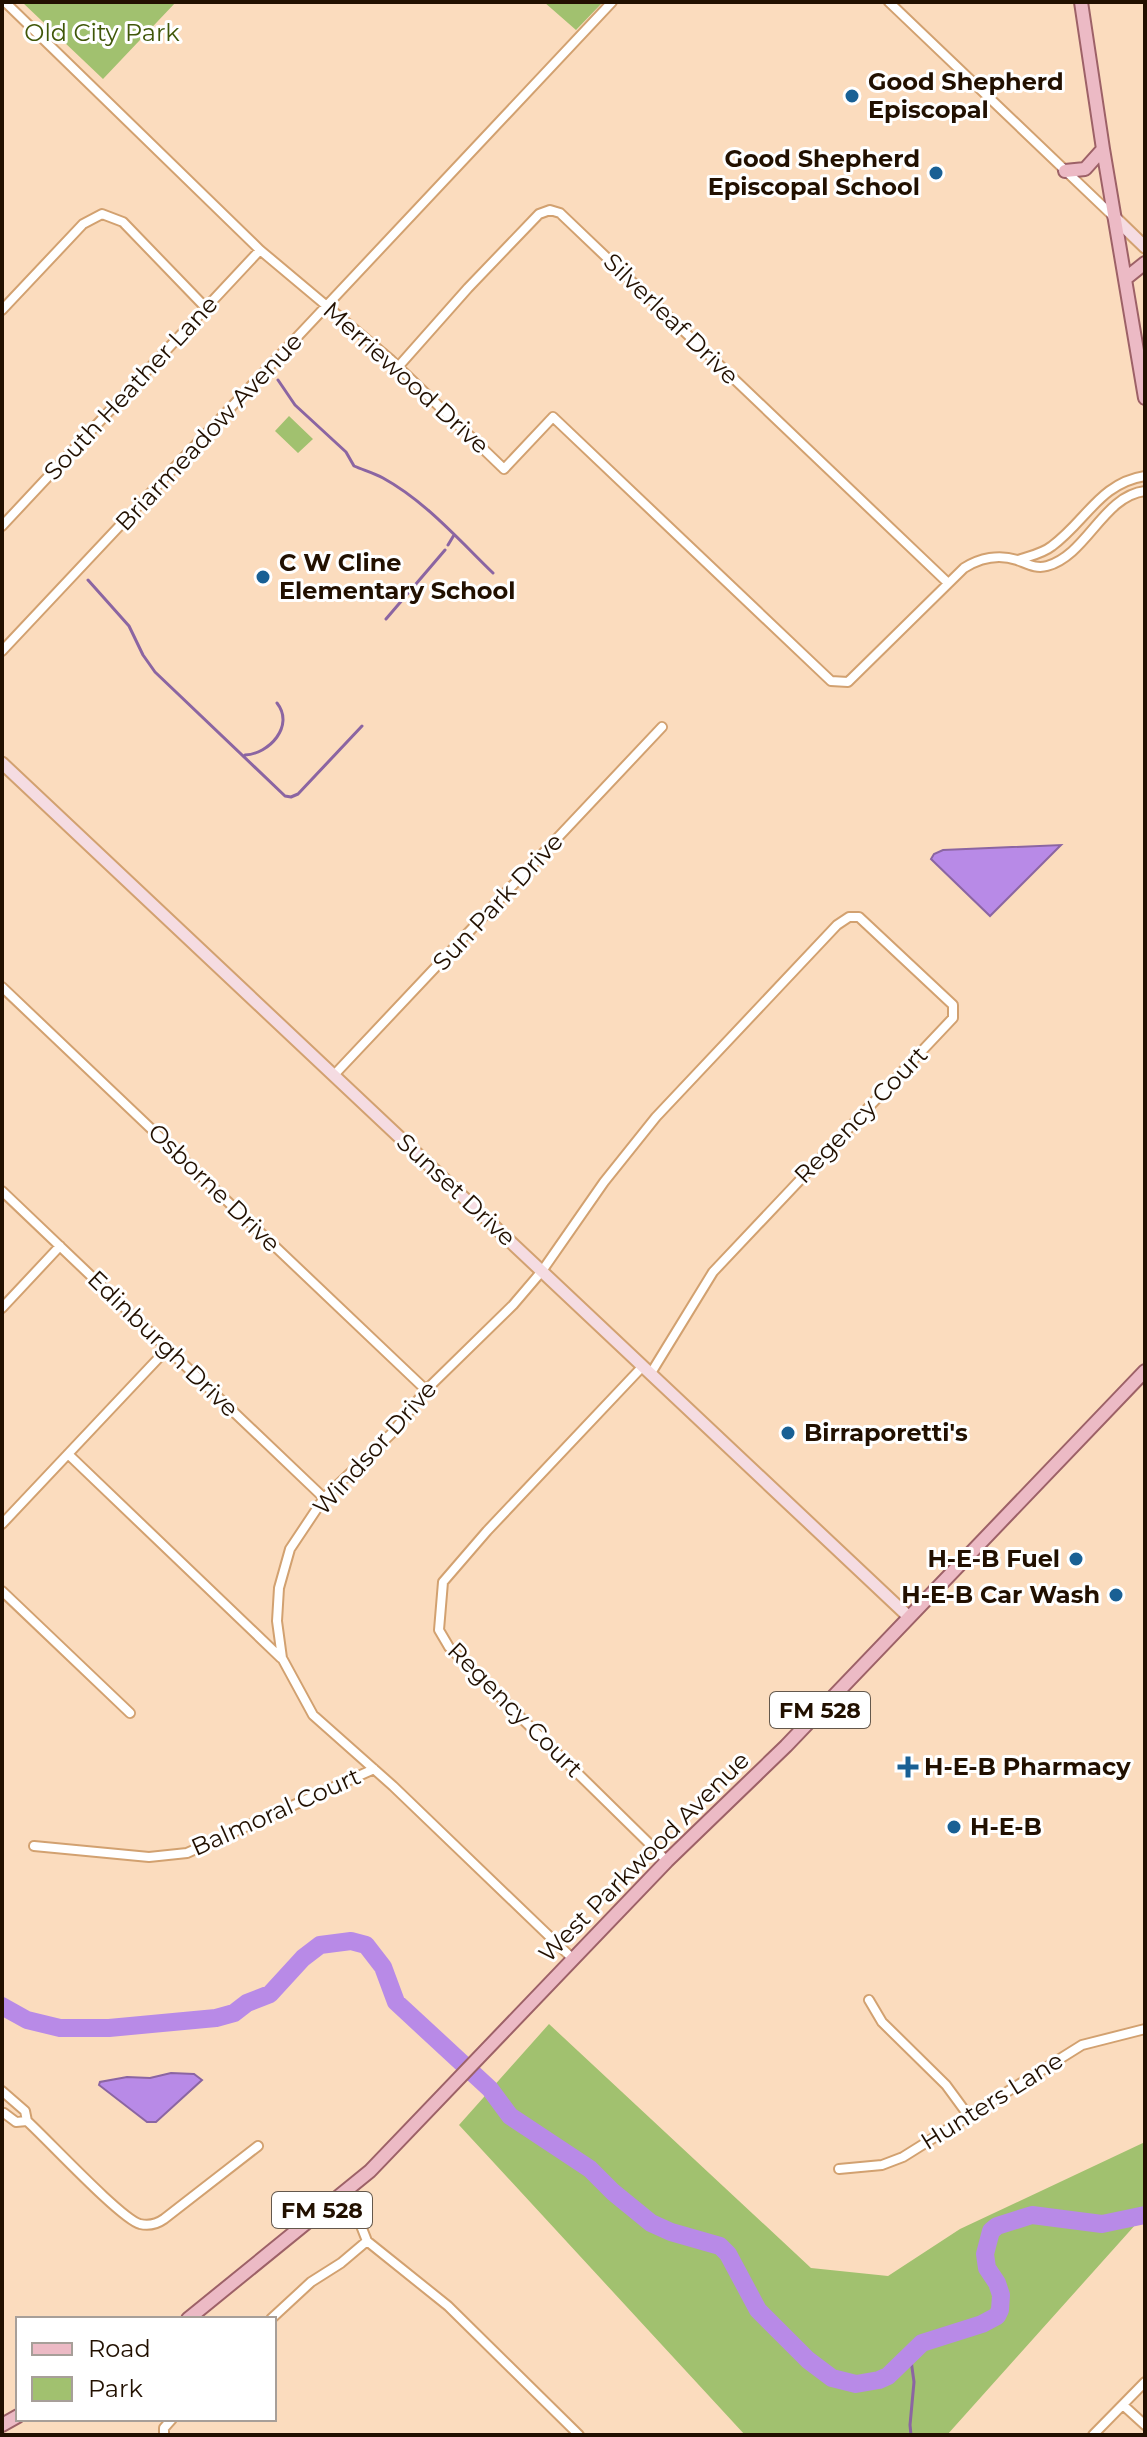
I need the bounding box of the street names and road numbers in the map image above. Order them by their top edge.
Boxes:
street label: Silverleaf Drive [598,247,745,390]
street label: South Heather Lane [38,289,224,486]
street label: Merriewood Drive [317,296,495,460]
street label: Briarmeadow Avenue [109,327,308,537]
street label: Sun Park Drive [427,827,569,976]
street label: Regency Court [788,1040,933,1189]
street label: Osborne Drive [142,1117,286,1258]
street label: Sunset Drive [391,1127,522,1252]
street label: Edinburgh Drive [82,1264,245,1423]
street label: Windsor Drive [307,1375,443,1521]
street label: Regency Court [442,1636,589,1783]
road number: FM 528 [770,1692,870,1728]
street label: West Parkwood Avenue [532,1745,755,1968]
street label: Balmoral Court [187,1761,365,1862]
street label: Hunters Lane [915,2045,1068,2156]
road number: FM 528 [272,2192,372,2228]

